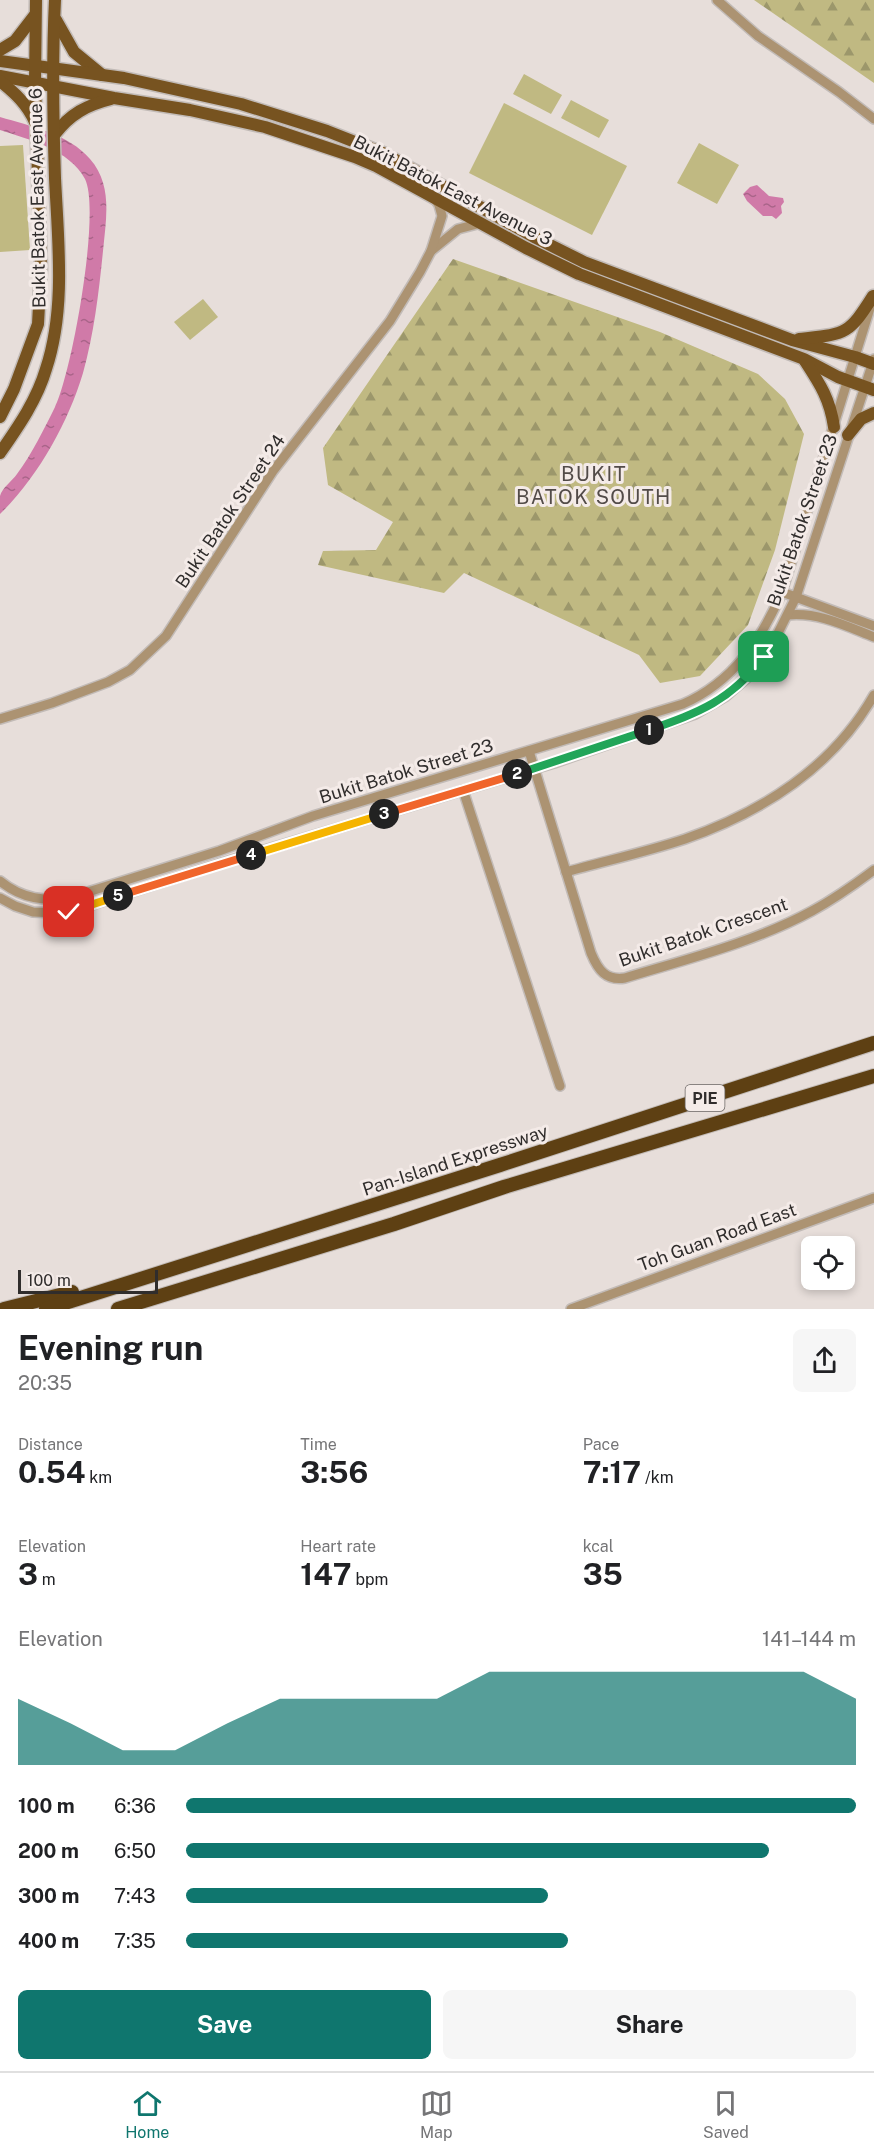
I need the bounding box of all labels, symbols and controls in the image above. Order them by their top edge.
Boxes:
street label: Bukit Batok East Avenue 6 [25,88,49,308]
street label: Bukit Batok East Avenue 3 [350,131,556,249]
street label: Bukit Batok Street 24 [171,430,289,592]
street label: Bukit Batok Street 23 [763,431,841,609]
district label: BUKIT BATOK SOUTH [516,462,672,509]
pin [738,631,789,682]
icon: arrive [747,640,780,673]
pin: 1 [634,715,664,745]
text: 1 [646,720,652,739]
street label: Bukit Batok Street 23 [317,735,495,807]
pin: 2 [502,759,532,789]
text: 2 [512,764,522,783]
pin: 3 [369,799,399,829]
text: 3 [379,804,389,823]
pin: 4 [236,840,266,870]
text: 4 [246,845,256,864]
pin: 5 [103,881,133,911]
pin [43,886,94,937]
text: 5 [113,886,123,905]
street label: Bukit Batok Crescent [616,893,790,971]
icon: check [52,895,85,928]
road number: PIE [686,1085,724,1111]
street label: Pan-Island Expressway [360,1120,551,1200]
street label: Toh Guan Road East [635,1199,799,1275]
map controls [801,1236,855,1290]
button: locate [801,1236,855,1290]
scale bar [18,1267,158,1294]
text: 100 m [27,1271,71,1290]
text: Evening run [18,1329,203,1367]
button: share [793,1329,856,1392]
text: 20:35 [18,1371,72,1395]
text: Distance [18,1435,83,1454]
text: Time [300,1435,337,1454]
text: Pace [583,1435,619,1454]
text: 0.54 [18,1454,85,1490]
text: 3:56 [300,1454,368,1490]
text: 7:17 [583,1454,641,1490]
text: km [85,1468,112,1487]
text: /km [641,1468,673,1487]
text: Elevation [18,1537,86,1556]
text: Heart rate [300,1537,376,1556]
text: kcal [583,1537,614,1556]
text: 3 [18,1556,38,1592]
text: 147 [300,1556,352,1592]
text: 35 [583,1556,623,1592]
text: m [38,1570,56,1589]
text: bpm [352,1570,388,1589]
text: Elevation [18,1627,103,1651]
text: 141–144 m [762,1627,856,1651]
text: 100 m [18,1794,75,1818]
text: 6:36 [114,1794,156,1818]
text: 200 m [18,1839,79,1863]
text: 6:50 [114,1839,156,1863]
text: 300 m [18,1884,79,1908]
text: 7:43 [114,1884,156,1908]
text: 400 m [18,1929,79,1953]
text: 7:35 [114,1929,156,1953]
button: Save [18,1990,431,2059]
button: Share [443,1990,856,2059]
tab: Home [125,2087,169,2142]
tab: Map [420,2087,453,2142]
tab: Saved [703,2087,749,2142]

